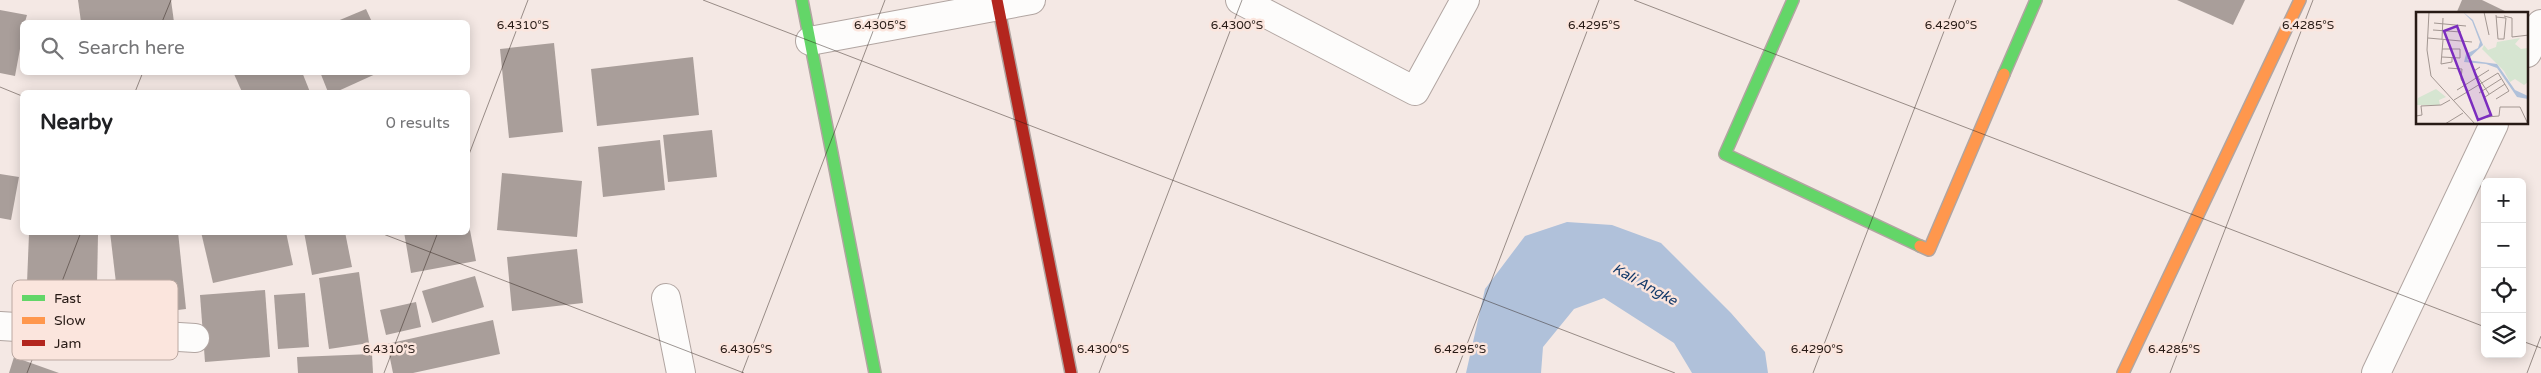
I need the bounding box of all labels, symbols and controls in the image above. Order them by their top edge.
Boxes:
inset map [2416,12,2528,125]
text: 6.4310°S [497,18,549,32]
text: 6.4305°S [854,18,906,32]
text: 6.4300°S [1211,18,1263,32]
text: 6.4295°S [1568,18,1620,32]
text: 6.4290°S [1925,18,1977,32]
text: 6.4285°S [2282,18,2334,32]
search box [20,20,470,75]
icon: search [38,34,66,62]
text: Search here [78,37,185,59]
text: Nearby [40,110,113,135]
text: 0 results [386,113,450,133]
map controls [2481,178,2526,358]
button: + [2481,178,2526,223]
button: − [2481,223,2526,268]
water label: Kali Angke [1610,260,1681,310]
button: locate [2481,268,2526,313]
legend [12,280,178,360]
text: Fast [54,290,82,307]
text: Slow [54,312,86,329]
button: layers [2481,313,2526,358]
text: Jam [54,335,81,352]
text: 6.4310°S [363,342,415,356]
text: 6.4305°S [720,342,772,356]
text: 6.4300°S [1077,342,1129,356]
text: 6.4295°S [1434,342,1486,356]
text: 6.4290°S [1791,342,1843,356]
text: 6.4285°S [2148,342,2200,356]

